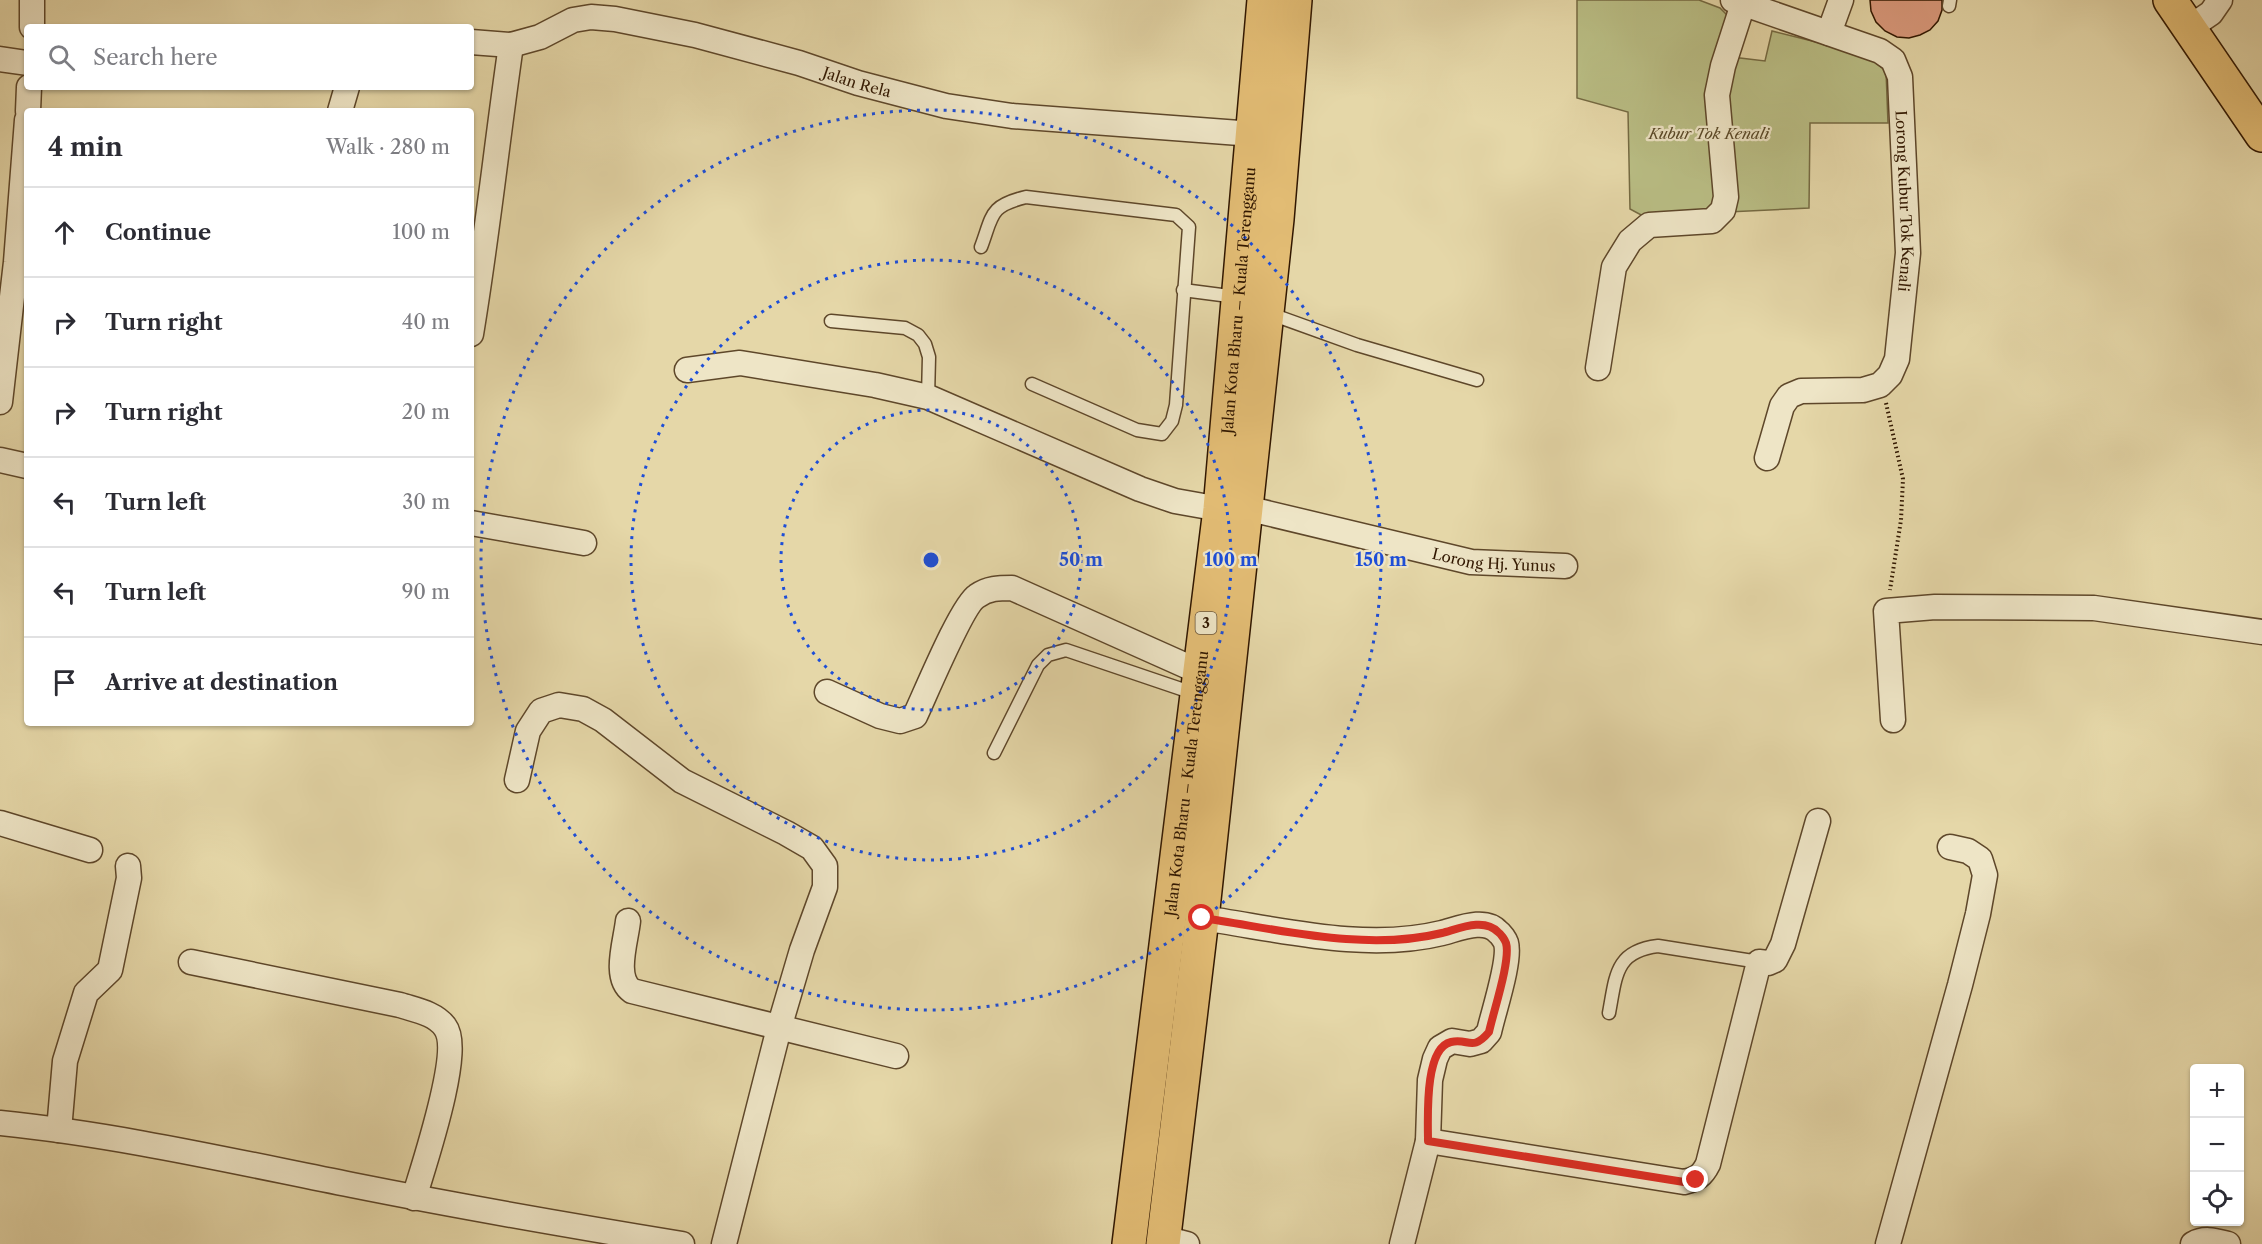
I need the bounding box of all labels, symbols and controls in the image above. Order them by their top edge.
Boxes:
search box [24,24,474,90]
icon: search [45,41,78,74]
text: Search here [93,44,218,71]
street label: Jalan Rela [818,62,893,101]
street label: Lorong Kubur Tok Kenali [1892,110,1918,293]
park label: Kubur Tok Kenali [1648,124,1771,143]
text: 4 min [48,131,123,163]
text: Walk · 280 m [326,135,450,159]
street label: Jalan Kota Bharu – Kuala Terengganu [1217,166,1259,437]
icon: ahead [48,216,81,249]
text: Continue [105,219,211,246]
text: 100 m [392,220,450,244]
icon: right [48,306,81,339]
text: Turn right [105,309,223,336]
text: 40 m [402,310,450,334]
icon: right [48,396,81,429]
text: Turn right [105,399,223,426]
text: 20 m [402,400,450,424]
icon: left [48,486,81,519]
text: Turn left [105,489,206,516]
text: 30 m [402,490,450,514]
street label: Lorong Hj. Yunus [1430,544,1556,575]
text: 50 m [1059,549,1103,571]
text: 100 m [1204,549,1258,571]
text: 150 m [1355,549,1407,571]
centre of rings [921,550,941,570]
icon: left [48,576,81,609]
text: Turn left [105,579,206,606]
text: 90 m [402,580,450,604]
road number: 3 [1196,612,1216,634]
street label: Jalan Kota Bharu – Kuala Terengganu [1160,649,1212,920]
icon: arrive [48,666,81,699]
text: Arrive at destination [105,669,338,696]
route start [1188,904,1214,930]
map controls [2190,1064,2244,1226]
button: + [2190,1064,2244,1118]
button: − [2190,1118,2244,1172]
route end [1682,1166,1708,1192]
button: locate [2190,1172,2244,1226]

